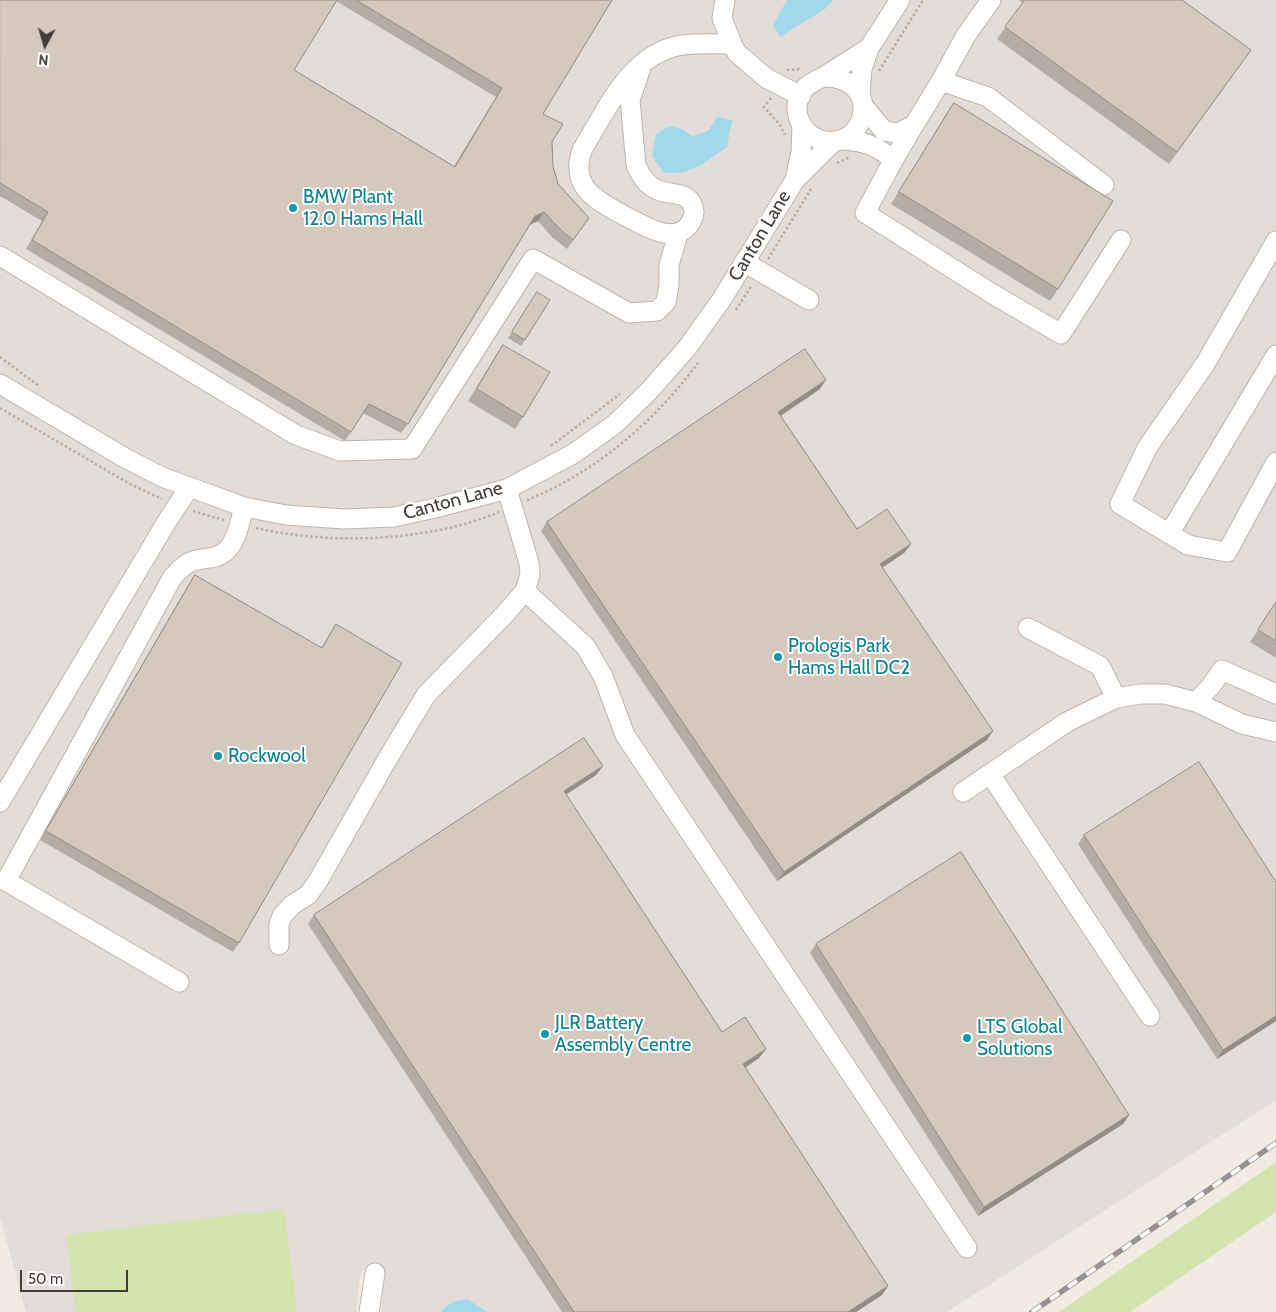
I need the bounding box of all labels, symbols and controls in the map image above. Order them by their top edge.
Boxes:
north arrow [20,20,70,70]
text: N [38,50,49,69]
place label: BMW Plant 12.0 Hams Hall [303,186,423,230]
street label: Canton Lane [724,186,796,286]
marker: BMW Plant 12.0 Hams Hall [287,202,299,214]
street label: Canton Lane [401,477,505,525]
place label: Prologis Park Hams Hall DC2 [788,635,910,679]
marker: Prologis Park Hams Hall DC2 [772,651,784,663]
place label: Rockwool [228,745,306,767]
marker: Rockwool [212,750,224,762]
place label: JLR Battery Assembly Centre [555,1012,691,1056]
place label: LTS Global Solutions [977,1016,1062,1060]
marker: JLR Battery Assembly Centre [539,1028,551,1040]
marker: LTS Global Solutions [961,1032,973,1044]
scale bar [22,1260,130,1292]
text: 50 m [28,1270,63,1288]

